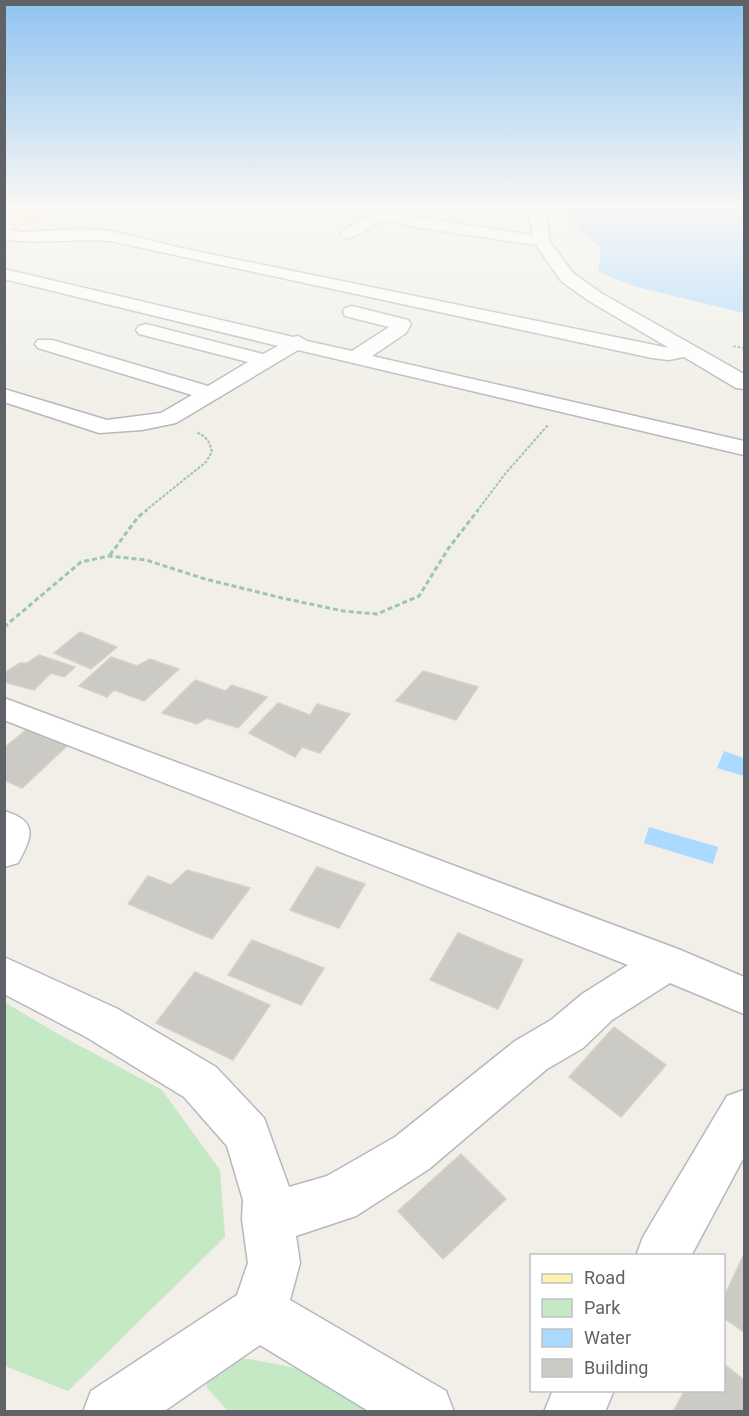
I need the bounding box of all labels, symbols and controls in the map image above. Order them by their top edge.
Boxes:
legend [530,1254,725,1392]
text: Road [584,1267,625,1288]
text: Park [584,1297,621,1318]
text: Water [584,1327,631,1348]
text: Building [584,1357,648,1378]

